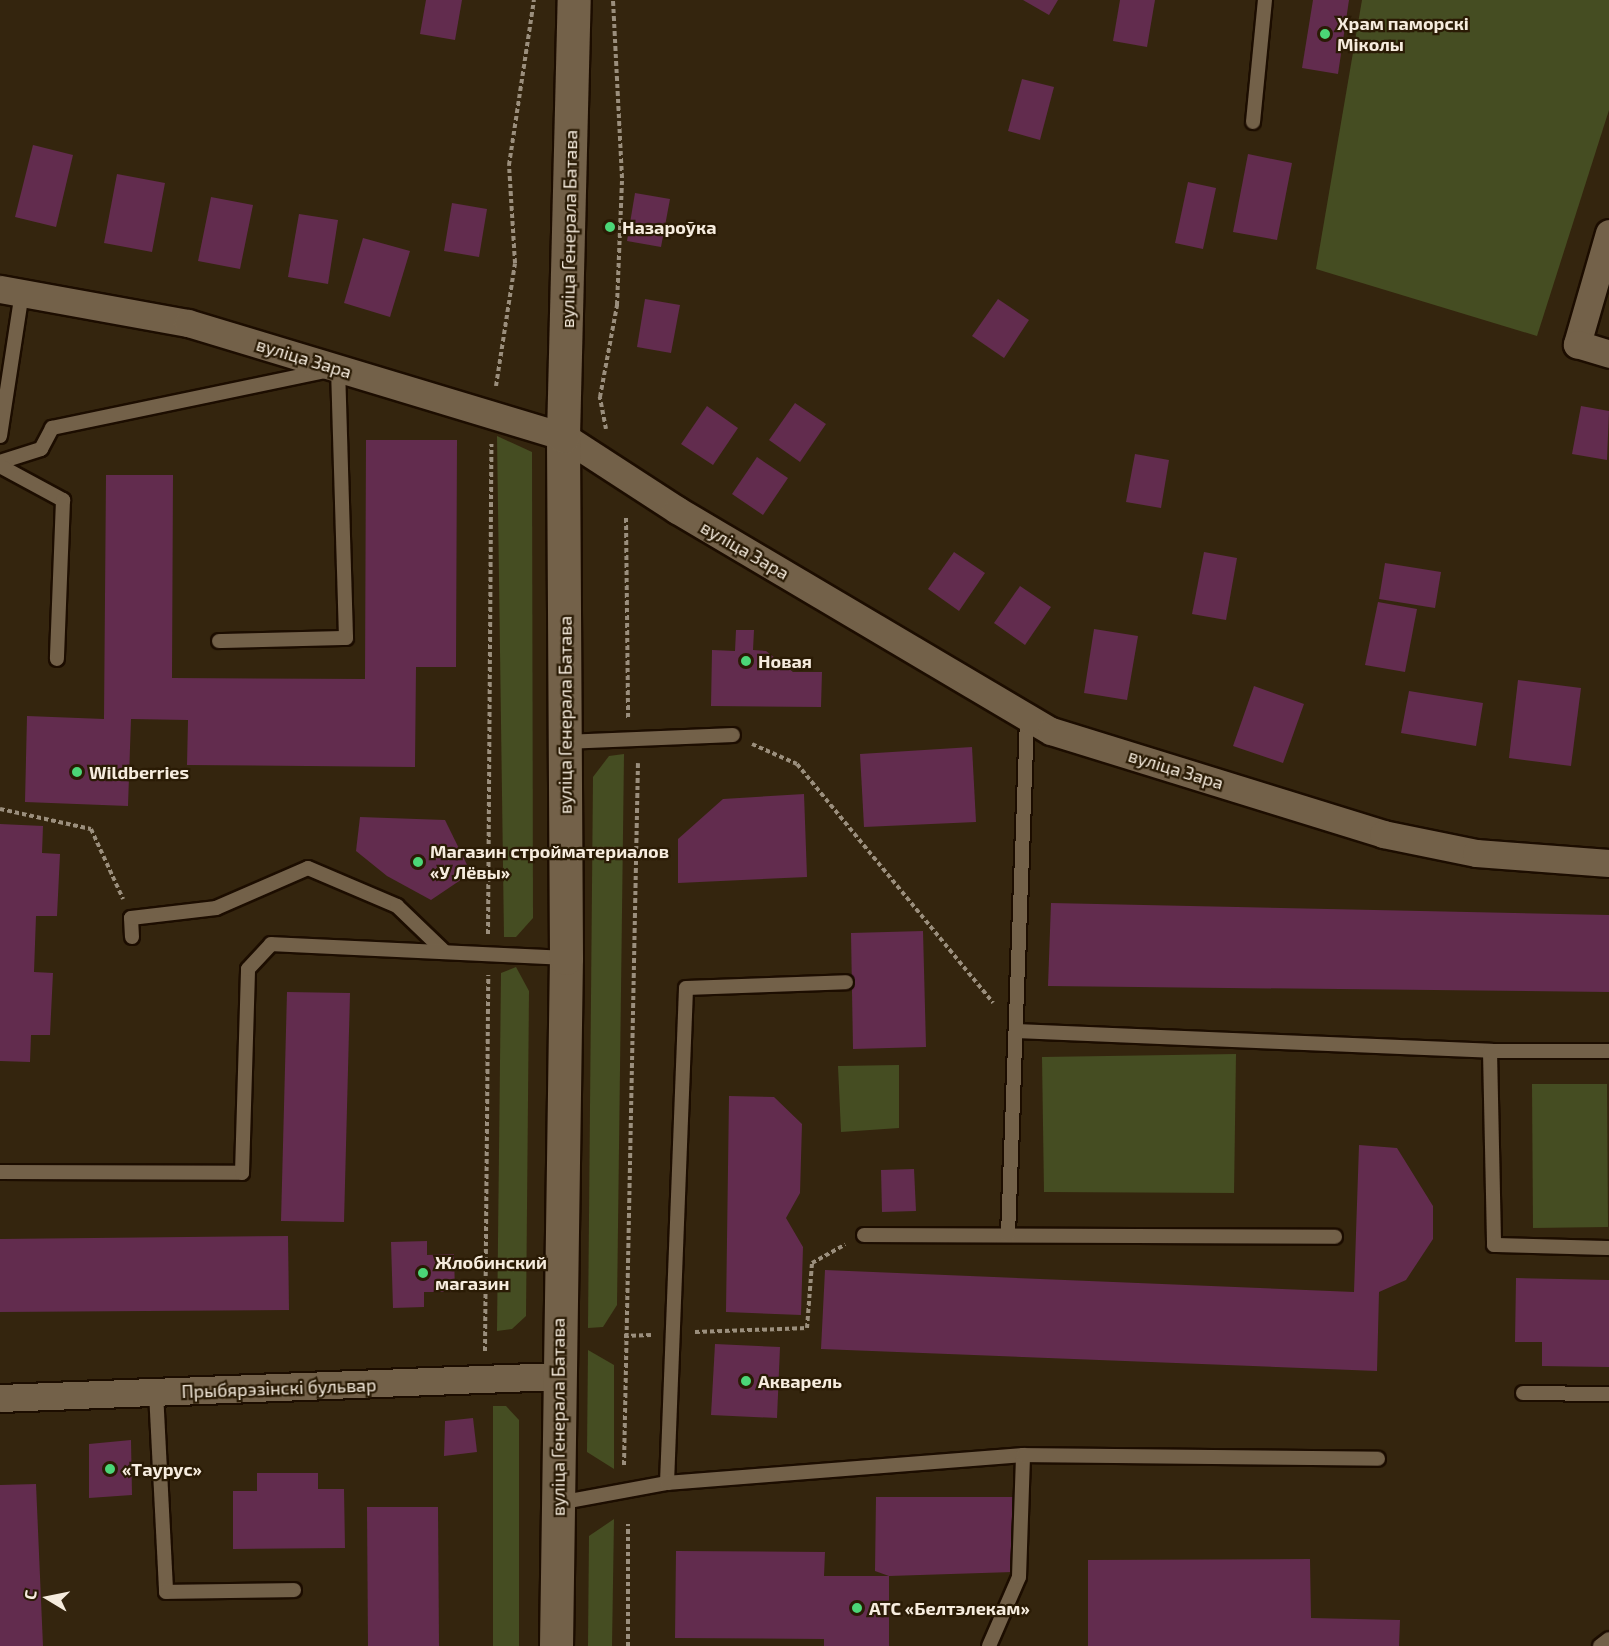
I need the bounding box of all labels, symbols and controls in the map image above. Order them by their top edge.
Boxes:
place label: Храм паморскі Міколы [1337,13,1469,56]
marker: Храм паморскі Міколы [1318,27,1332,41]
street label: вуліца Генерала Батава [556,130,582,328]
place label: Назароўка [622,216,716,238]
marker: Назароўка [603,220,617,234]
street label: вуліца Зара [254,333,354,383]
street label: вуліца Зара [697,516,793,584]
street label: вуліца Генерала Батава [554,616,576,814]
place label: Новая [758,650,812,672]
marker: Новая [739,654,753,668]
street label: вуліца Зара [1126,744,1226,794]
place label: Wildberries [89,761,189,783]
marker: Wildberries [70,765,84,779]
place label: Магазин стройматериалов «У Лёвы» [430,841,669,884]
marker: Магазин стройматериалов «У Лёвы» [411,855,425,869]
place label: Жлобинский магазин [435,1252,547,1294]
marker: Жлобинский магазин [416,1266,430,1280]
street label: вуліца Генерала Батава [547,1318,569,1516]
place label: Акварель [758,1370,842,1392]
street label: Прыбярэзінскі бульвар [181,1374,377,1402]
marker: Акварель [739,1374,753,1388]
place label: «Таурус» [122,1458,202,1480]
marker: «Таурус» [103,1462,117,1476]
north arrow [18,1568,78,1628]
text: С [20,1589,40,1601]
place label: АТС «Белтэлекам» [869,1597,1030,1619]
marker: АТС «Белтэлекам» [850,1601,864,1615]

